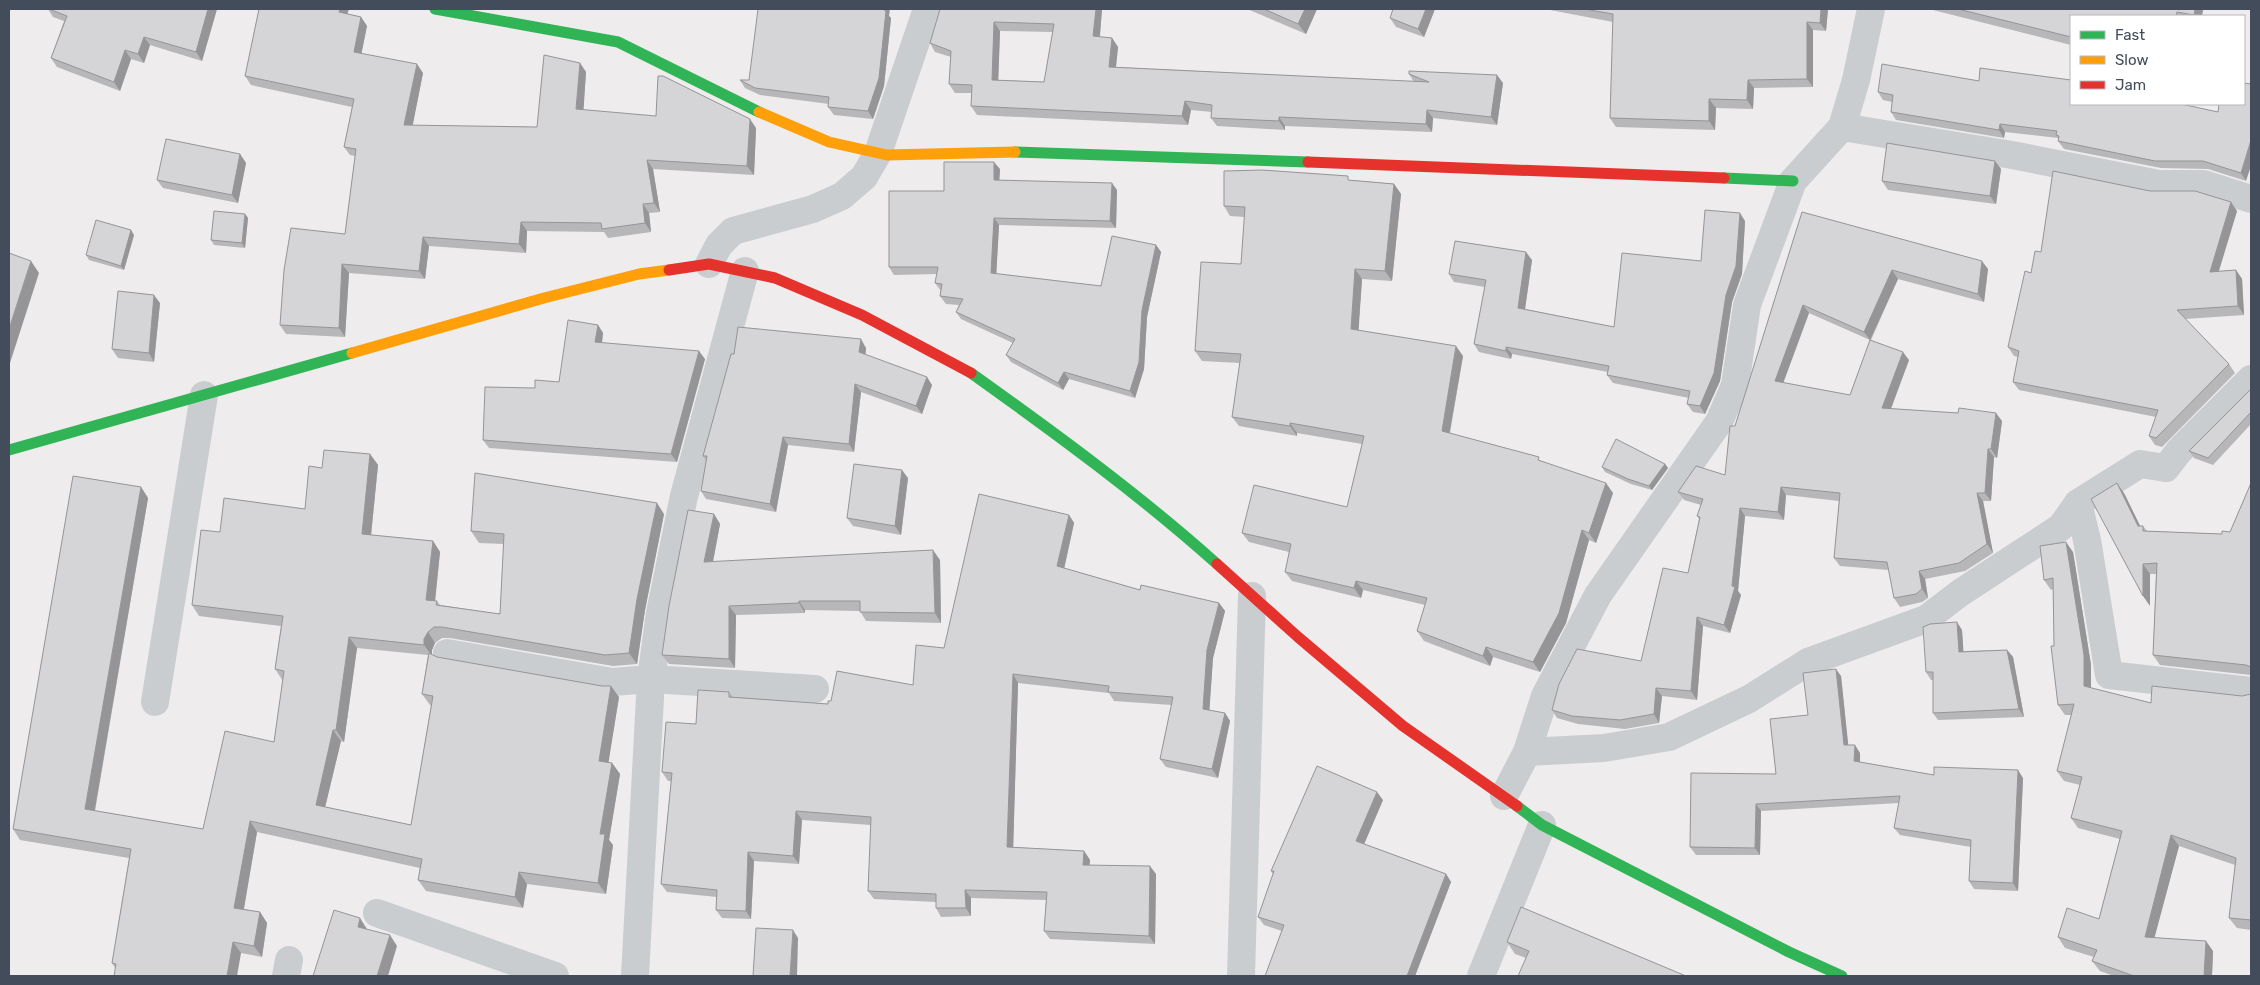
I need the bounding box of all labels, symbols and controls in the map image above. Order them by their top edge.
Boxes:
legend [2070,15,2245,105]
text: Fast [2115,26,2145,44]
text: Slow [2115,51,2148,69]
text: Jam [2115,76,2146,94]

